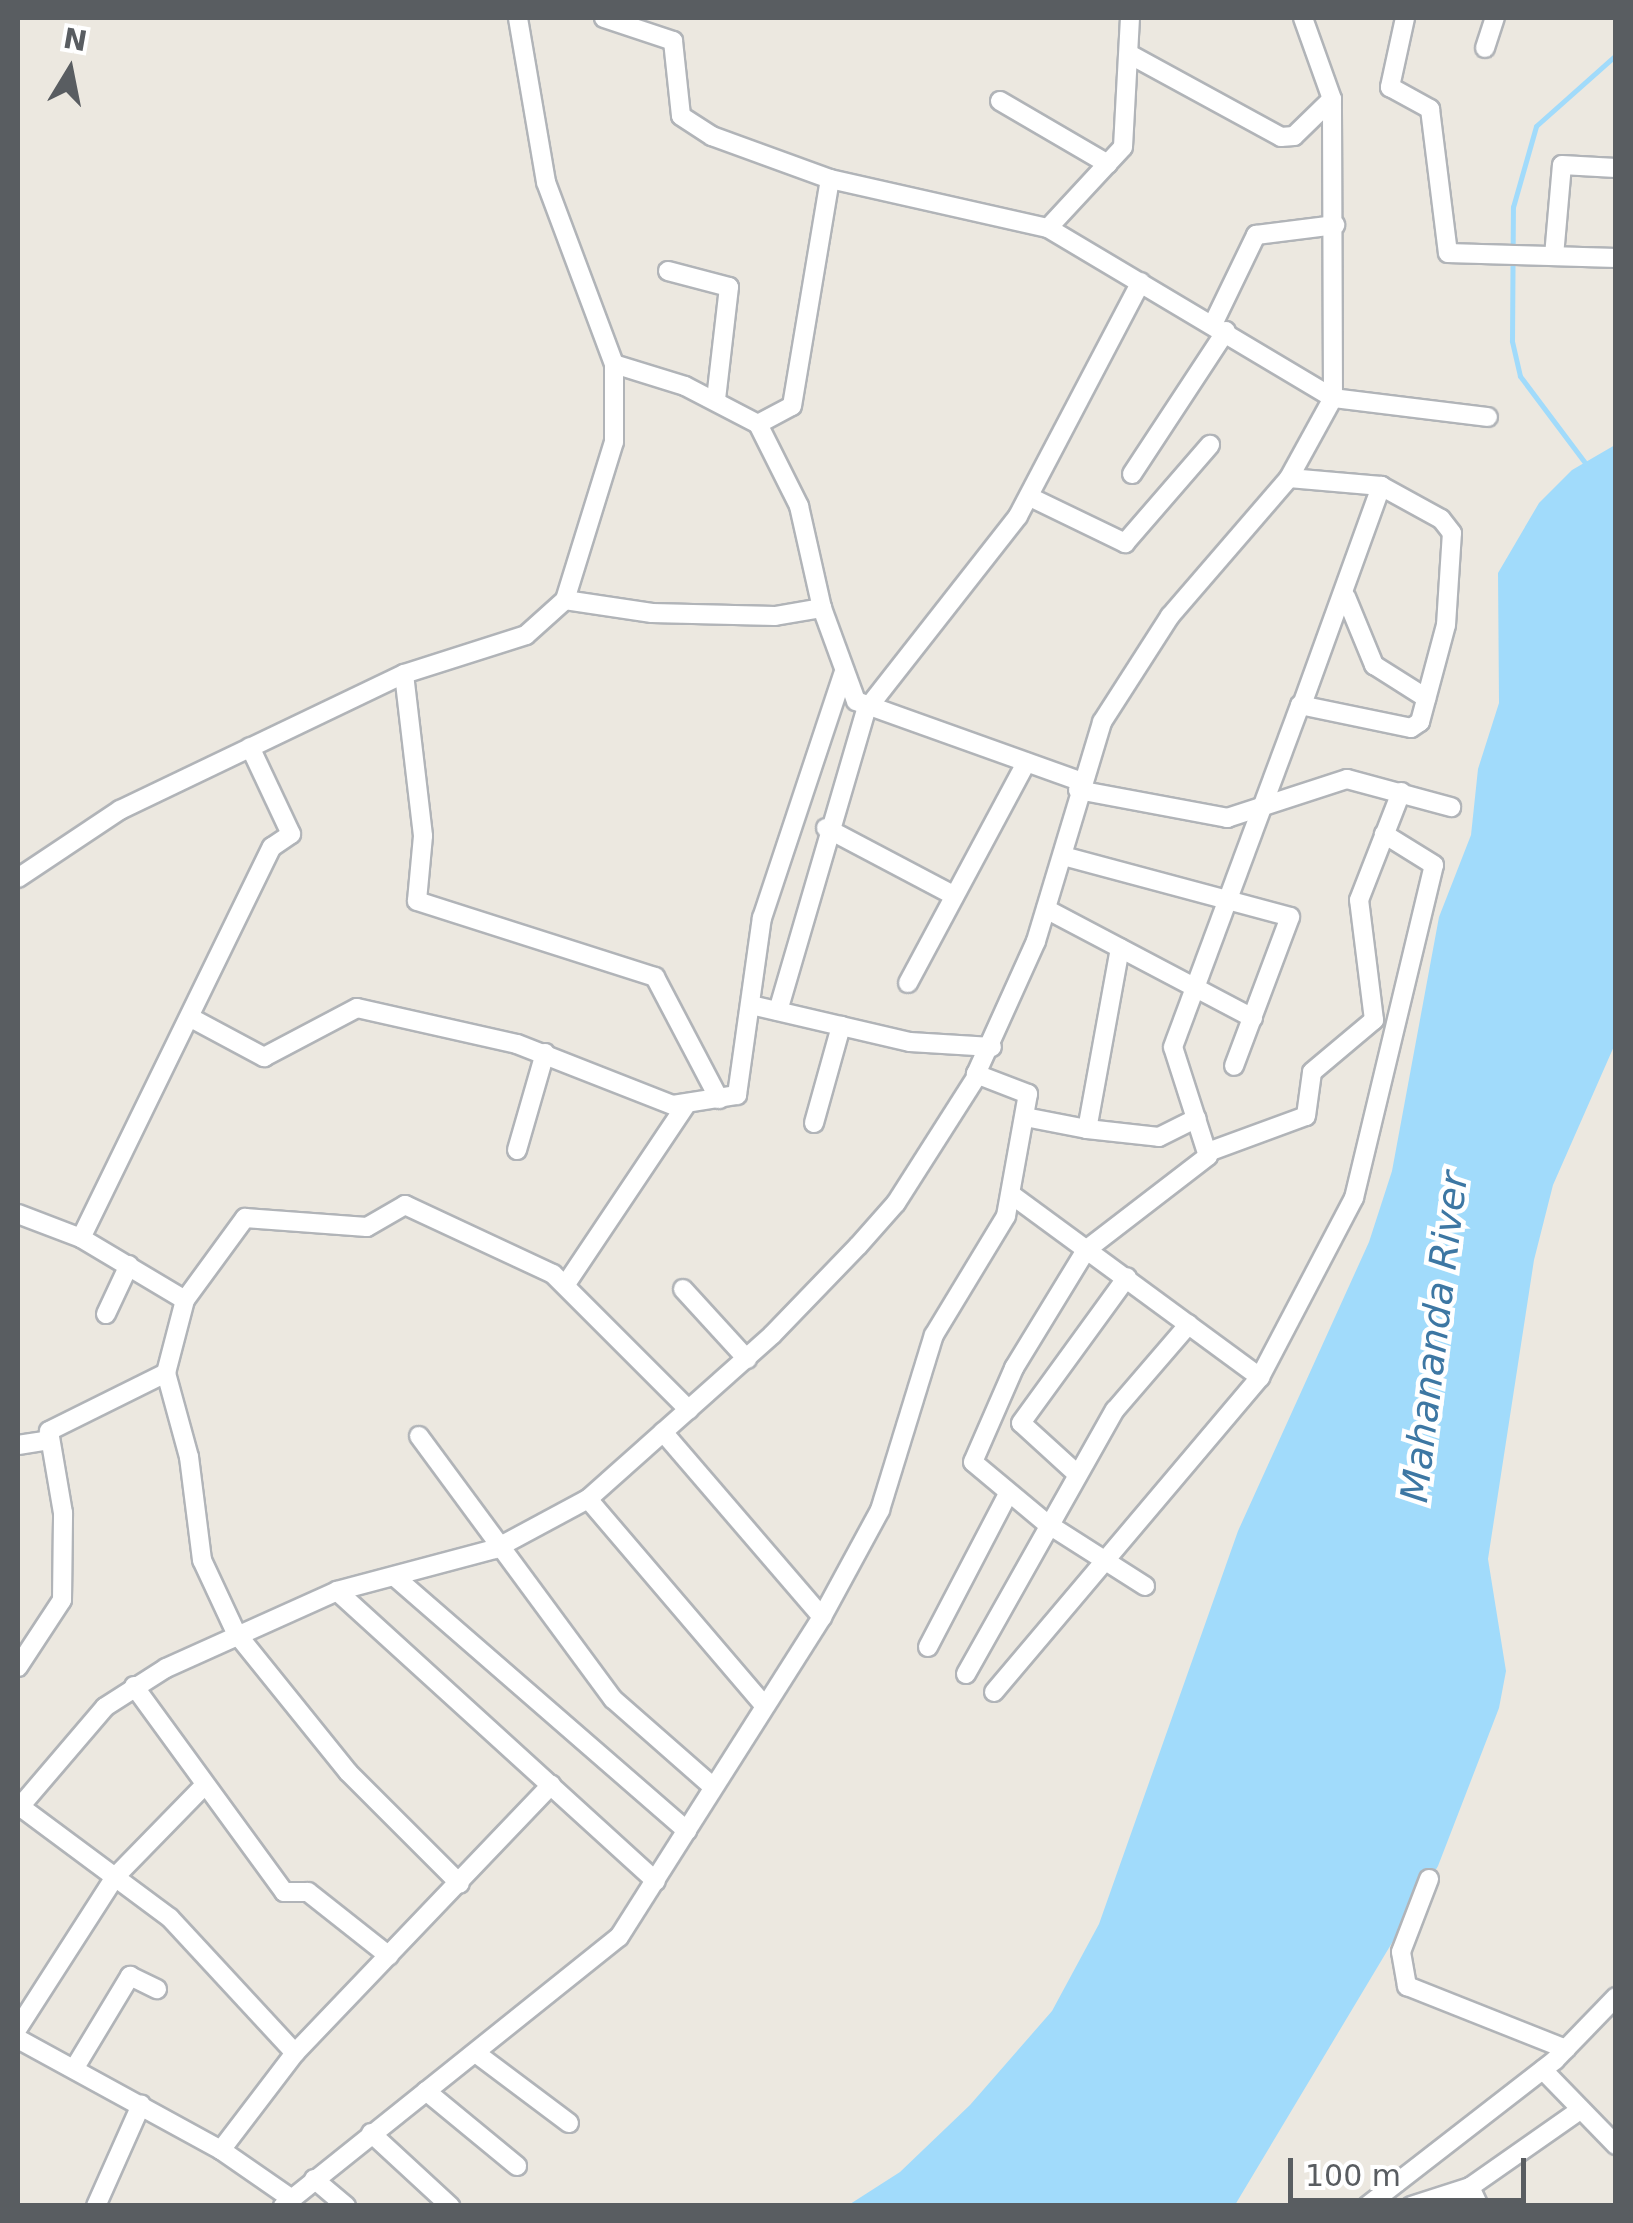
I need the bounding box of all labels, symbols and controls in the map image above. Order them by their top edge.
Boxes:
north arrow [20,20,120,120]
text: N [61,22,90,58]
water label: Mahananda River [1392,1169,1478,1505]
scale bar [1293,2138,1530,2200]
text: 100 m [1305,2158,1401,2193]

